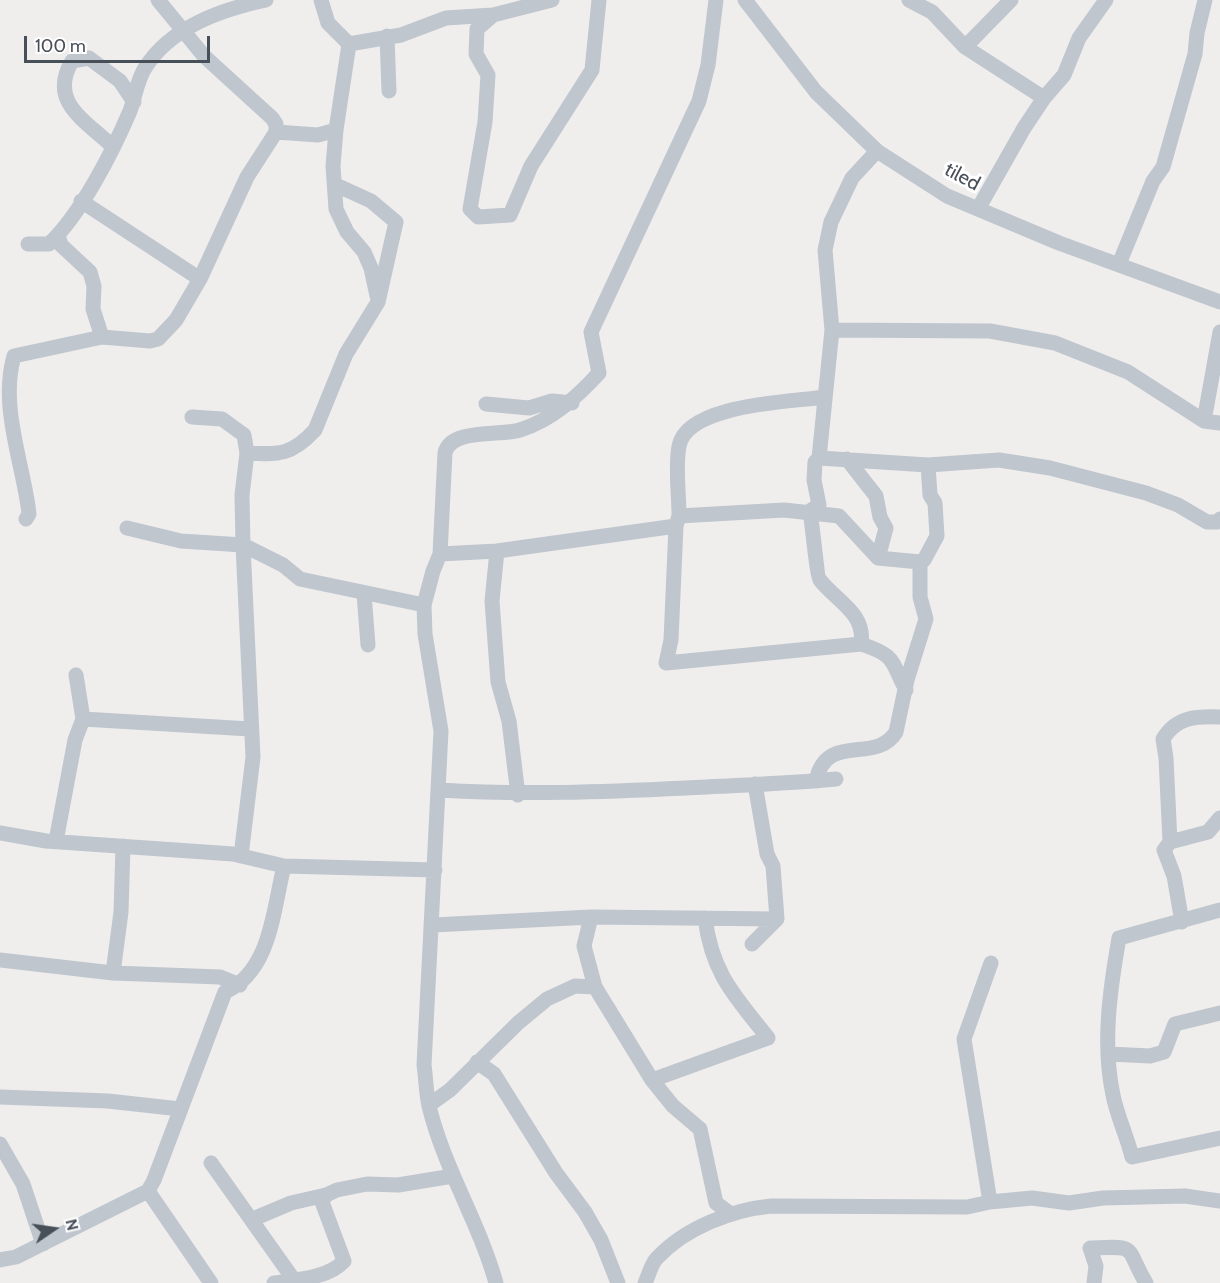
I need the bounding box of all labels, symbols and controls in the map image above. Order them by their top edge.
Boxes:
scale bar [27,24,213,62]
text: 100 m [35,35,86,57]
street label: tiled [940,158,984,196]
north arrow [24,1199,84,1259]
text: N [61,1217,83,1232]

